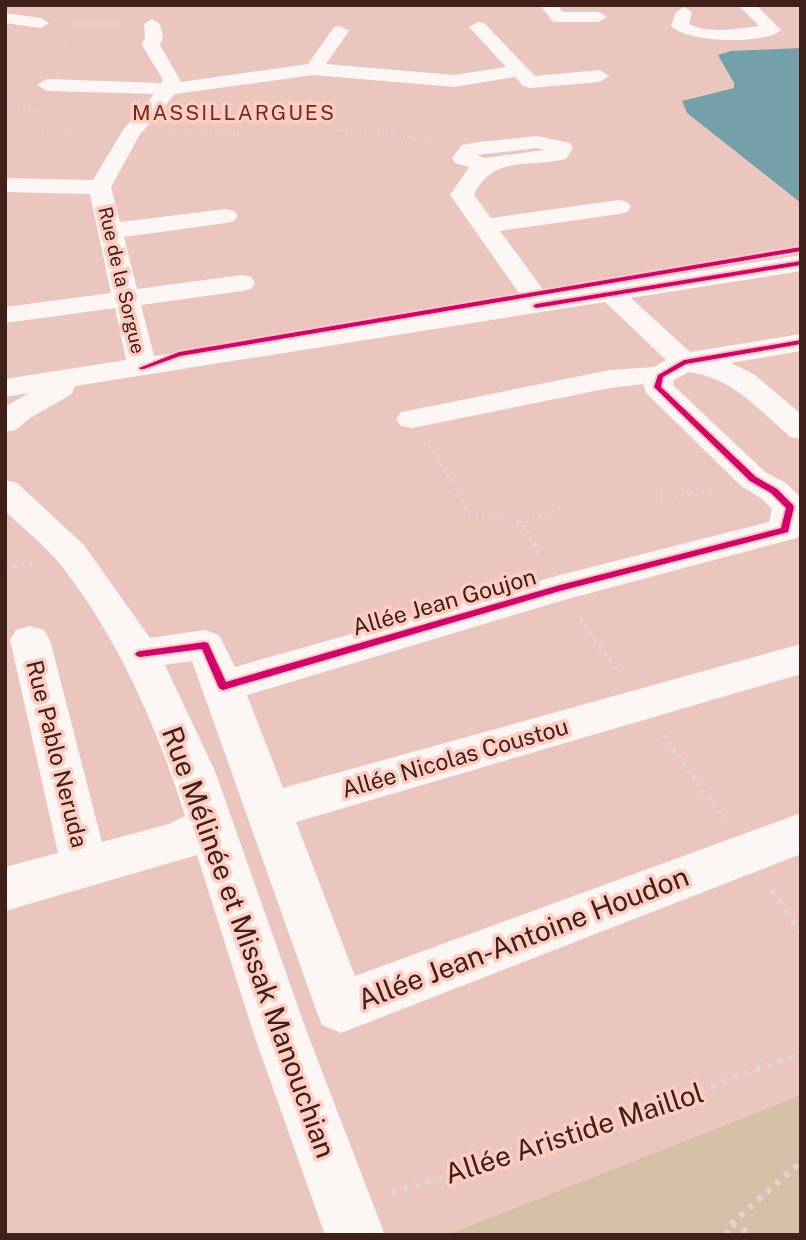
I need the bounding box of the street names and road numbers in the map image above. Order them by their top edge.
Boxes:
street label: Rue de la Sorgue [94,204,150,356]
street label: Allée Jean Goujon [349,562,539,641]
street label: Rue Pablo Neruda [21,658,94,850]
street label: Allée Nicolas Coustou [338,712,571,803]
street label: Rue Mélinée et Missak Manouchian [156,722,343,1162]
street label: Allée Jean-Antoine Houdon [353,859,693,1016]
street label: Allée Aristide Maillol [440,1075,707,1190]

